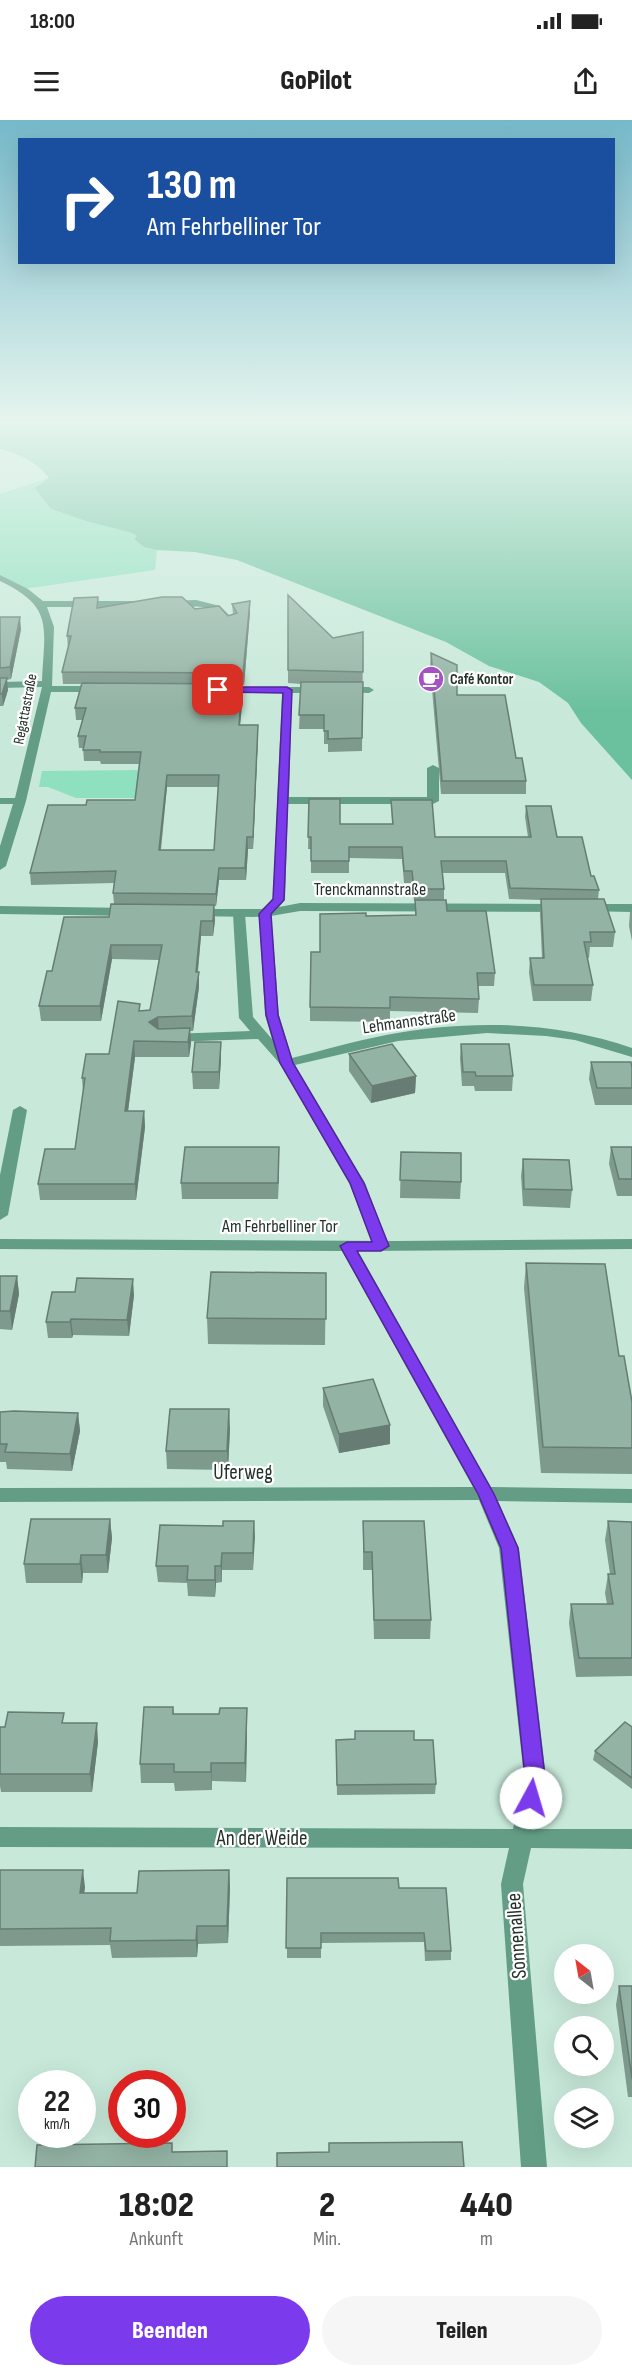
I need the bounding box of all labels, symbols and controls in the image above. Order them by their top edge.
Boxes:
text: 18:00 [30,8,75,35]
icon: menu [30,65,63,98]
text: GoPilot [280,65,352,97]
icon: share [569,65,602,98]
text: 130 m [147,160,237,211]
icon: right [48,162,126,240]
text: Am Fehrbelliner Tor [147,211,321,243]
pin [192,664,243,715]
cafe icon: Café Kontor [416,664,446,694]
place label: Café Kontor [450,670,514,689]
street label: Regattastraße [9,672,42,746]
icon: arrive [201,673,234,706]
street label: Trenckmannstraße [314,879,426,900]
street label: Lehmannstraße [361,1005,457,1038]
street label: Am Fehrbelliner Tor [221,1216,338,1237]
street label: Uferweg [213,1460,273,1485]
position arrow [499,1766,563,1830]
street label: An der Weide [215,1826,308,1851]
street label: Sonnenallee [501,1892,532,1980]
north arrow [554,1944,614,2004]
map controls [554,1944,614,2148]
button: search [554,2016,614,2076]
speed limit sign: 30 [108,2070,186,2148]
text: 22 [44,2084,70,2120]
button: layers [554,2088,614,2148]
text: km/h [44,2115,70,2134]
text: 18:02 [119,2184,194,2227]
text: 2 [319,2184,335,2227]
text: 440 [460,2184,513,2227]
text: Ankunft [130,2227,183,2251]
text: Min. [313,2227,341,2251]
text: m [480,2227,493,2251]
button: Beenden [30,2296,310,2365]
button: Teilen [322,2296,602,2365]

